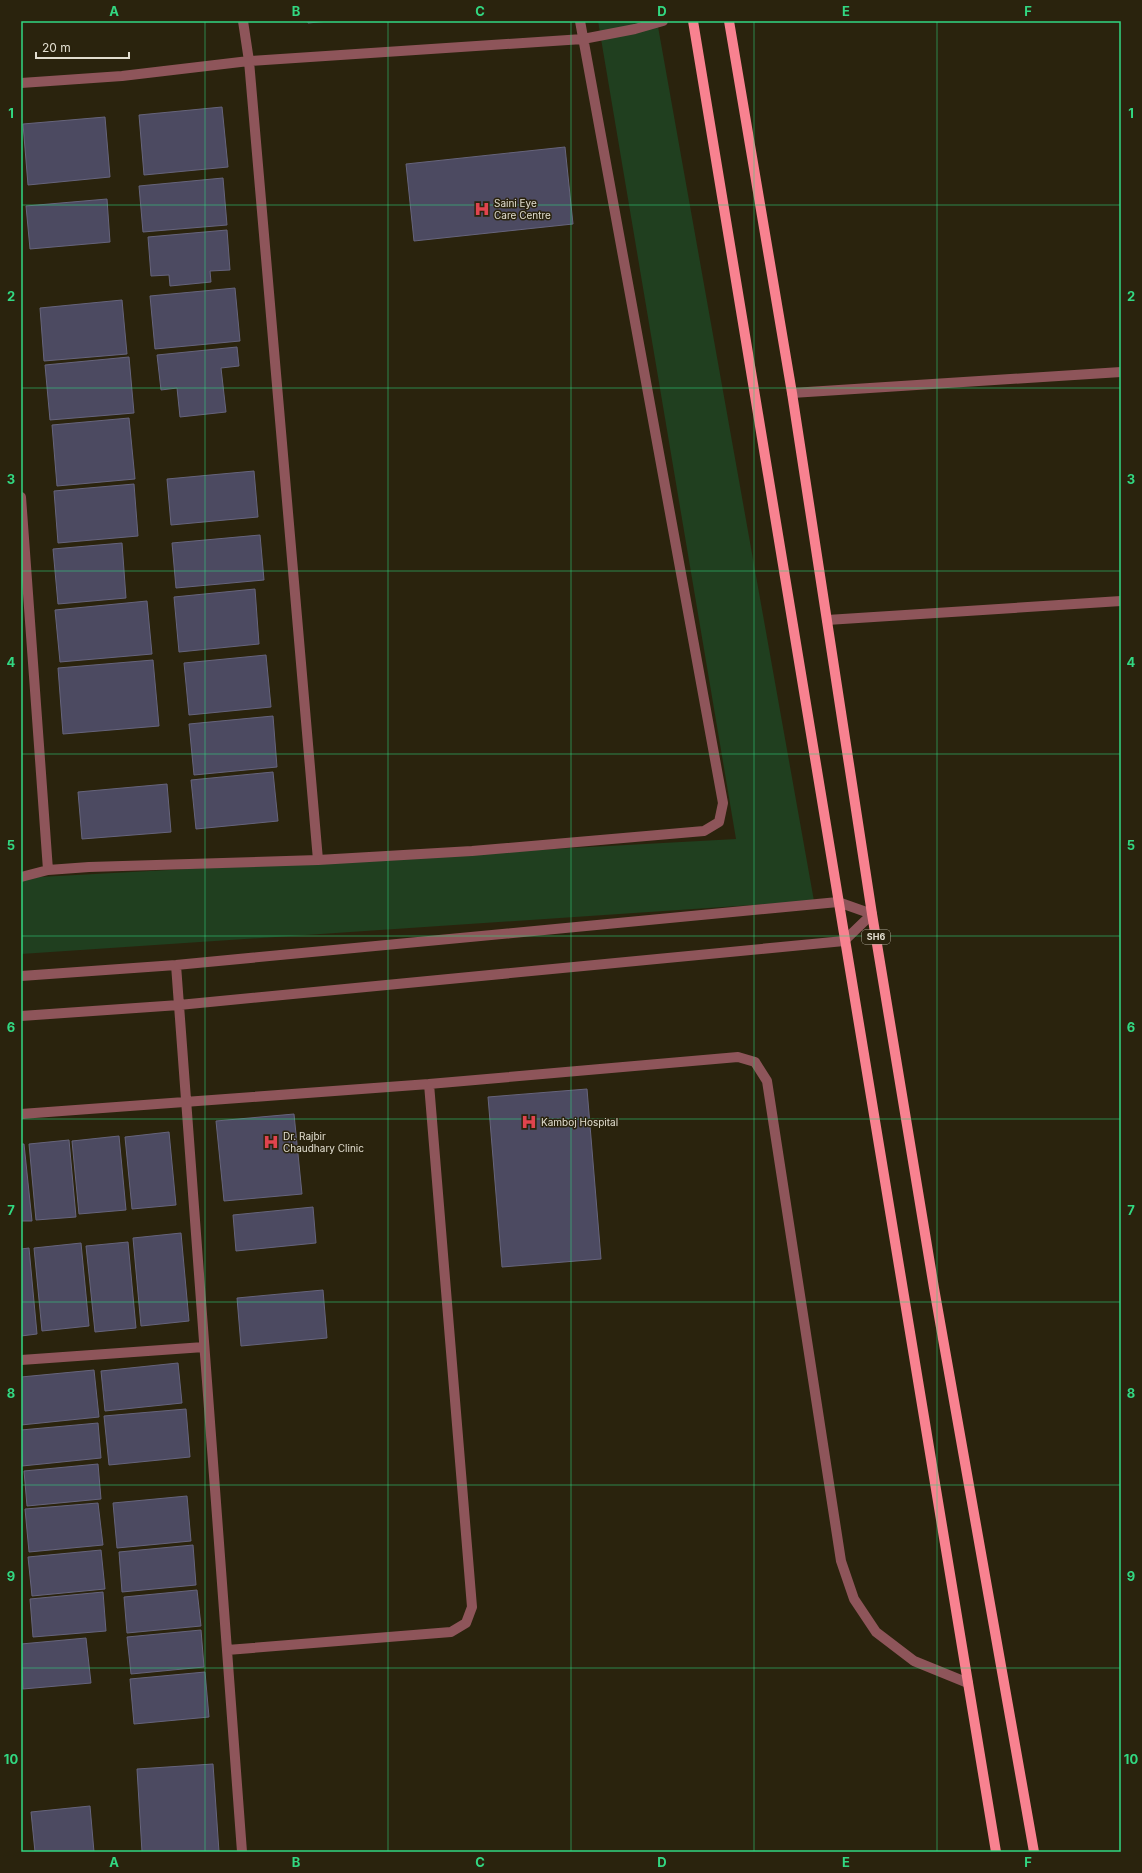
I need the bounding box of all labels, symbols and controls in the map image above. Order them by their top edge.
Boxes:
text: A [109,3,119,19]
text: B [292,3,301,19]
text: C [475,3,485,19]
text: D [657,3,667,19]
text: E [842,3,850,19]
text: F [1024,3,1032,19]
scale bar [36,34,129,60]
text: 20 m [42,40,71,55]
text: 1 [8,105,14,121]
text: 1 [1128,105,1134,121]
place label: Saini Eye Care Centre [494,197,551,221]
hospital icon: Saini Eye Care Centre [473,200,491,218]
text: 2 [7,288,15,304]
text: 2 [1127,288,1135,304]
text: 3 [7,471,15,487]
text: 3 [1127,471,1135,487]
text: 4 [7,654,16,670]
text: 4 [1127,654,1136,670]
text: 5 [7,837,15,853]
text: 5 [1127,837,1135,853]
road number: SH6 [862,930,890,944]
text: 6 [7,1019,15,1035]
text: 6 [1127,1019,1135,1035]
hospital icon: Kamboj Hospital [520,1113,538,1131]
place label: Kamboj Hospital [541,1116,618,1128]
place label: Dr. Rajbir Chaudhary Clinic [283,1130,364,1154]
hospital icon: Dr. Rajbir Chaudhary Clinic [262,1133,280,1151]
text: 7 [7,1202,15,1218]
text: 7 [1127,1202,1135,1218]
text: 8 [7,1385,15,1401]
text: 8 [1127,1385,1135,1401]
text: 9 [7,1568,15,1584]
text: 9 [1127,1568,1135,1584]
text: 10 [4,1751,18,1767]
text: 10 [1124,1751,1138,1767]
text: A [109,1854,119,1870]
text: B [292,1854,301,1870]
text: C [475,1854,485,1870]
text: D [657,1854,667,1870]
text: E [842,1854,850,1870]
text: F [1024,1854,1032,1870]

